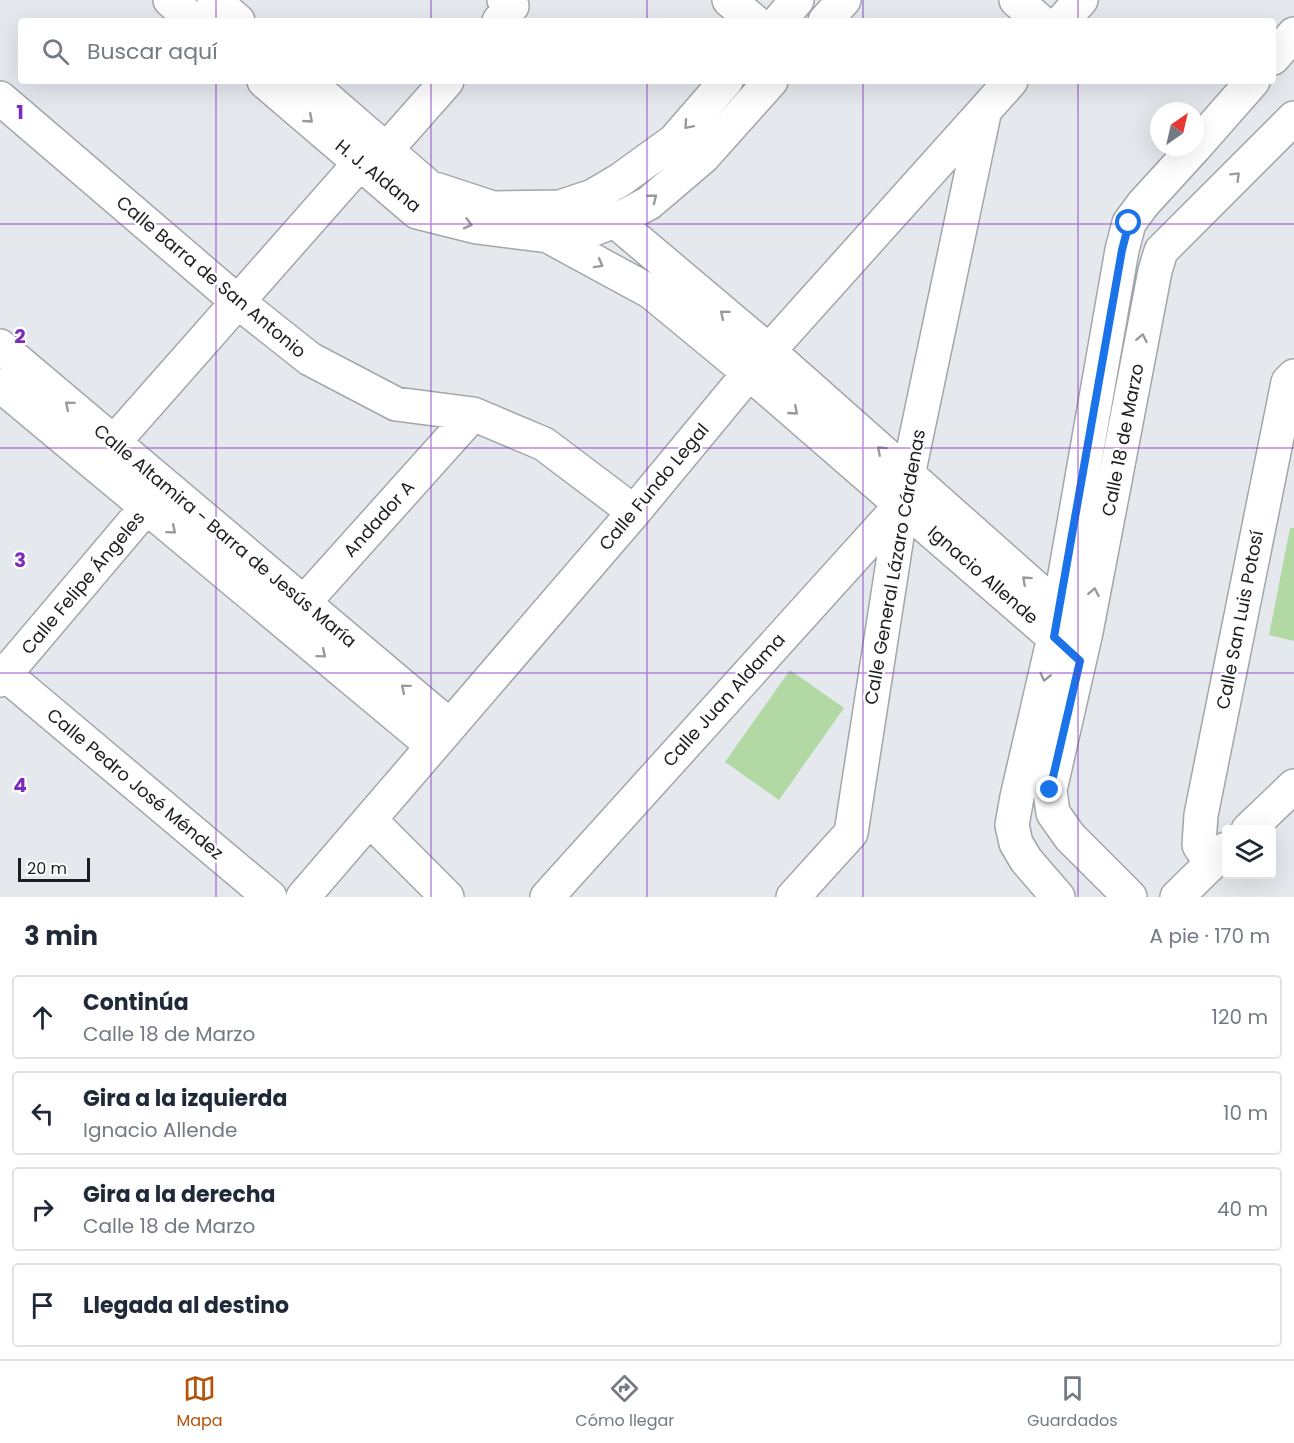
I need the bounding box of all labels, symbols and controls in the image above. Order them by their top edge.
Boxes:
search box [18,18,1276,84]
icon: search [39,35,72,68]
text: Buscar aquí [87,36,218,67]
text: 1 [16,98,24,126]
north arrow [1150,102,1204,156]
one-way arrow [302,112,312,123]
one-way arrow [684,118,695,129]
street label: H. J. Aldana [330,133,427,218]
one-way arrow [1228,173,1239,184]
street label: Calle Barra de San Antonio [111,190,312,364]
one-way arrow [647,195,658,206]
route start [1115,209,1141,235]
one-way arrow [463,217,473,230]
one-way arrow [593,257,604,268]
one-way arrow [720,310,731,321]
text: 2 [14,322,26,350]
one-way arrow [1135,333,1148,343]
street label: Calle 18 de Marzo [1095,361,1150,518]
one-way arrow [65,401,76,412]
one-way arrow [787,404,798,415]
street label: Calle Altamira - Barra de Jesús María [89,418,362,653]
street label: Calle Fundo Legal [593,418,714,556]
street label: Calle General Lázaro Cárdenas [858,427,931,707]
one-way arrow [877,446,888,457]
street label: Andador A [337,475,420,562]
street label: Calle Felipe Ángeles [15,506,150,660]
street label: Ignacio Allende [923,520,1044,630]
one-way arrow [165,522,176,533]
street label: Calle San Luis Potosí [1210,528,1269,711]
text: 3 [14,546,26,574]
one-way arrow [1022,576,1033,587]
one-way arrow [1087,587,1100,597]
street label: Calle Juan Aldama [657,627,790,772]
one-way arrow [315,647,326,658]
one-way arrow [1039,672,1052,682]
one-way arrow [401,685,412,696]
street label: Calle Pedro José Méndez [42,702,229,865]
text: 4 [13,771,27,799]
route end [1036,776,1062,802]
map controls [1222,825,1276,879]
button: layers [1222,825,1276,879]
scale bar [18,855,90,882]
text: 20 m [27,857,67,880]
text: 3 min [24,918,98,954]
text: A pie · 170 m [1150,922,1270,950]
text: Continúa [83,987,189,1018]
icon: ahead [26,1001,59,1034]
text: 120 m [1212,1003,1268,1031]
text: Calle 18 de Marzo [83,1020,255,1048]
text: Gira a la izquierda [83,1083,287,1114]
icon: left [26,1097,59,1130]
text: 10 m [1223,1099,1268,1127]
text: Ignacio Allende [83,1116,237,1144]
text: Gira a la derecha [83,1179,276,1210]
icon: right [26,1193,59,1226]
text: 40 m [1217,1195,1268,1223]
text: Calle 18 de Marzo [83,1212,255,1240]
icon: arrive [26,1289,59,1322]
text: Llegada al destino [83,1290,289,1321]
tab: Mapa [176,1372,223,1433]
tab: Cómo llegar [575,1372,674,1433]
tab: Guardados [1027,1372,1118,1433]

